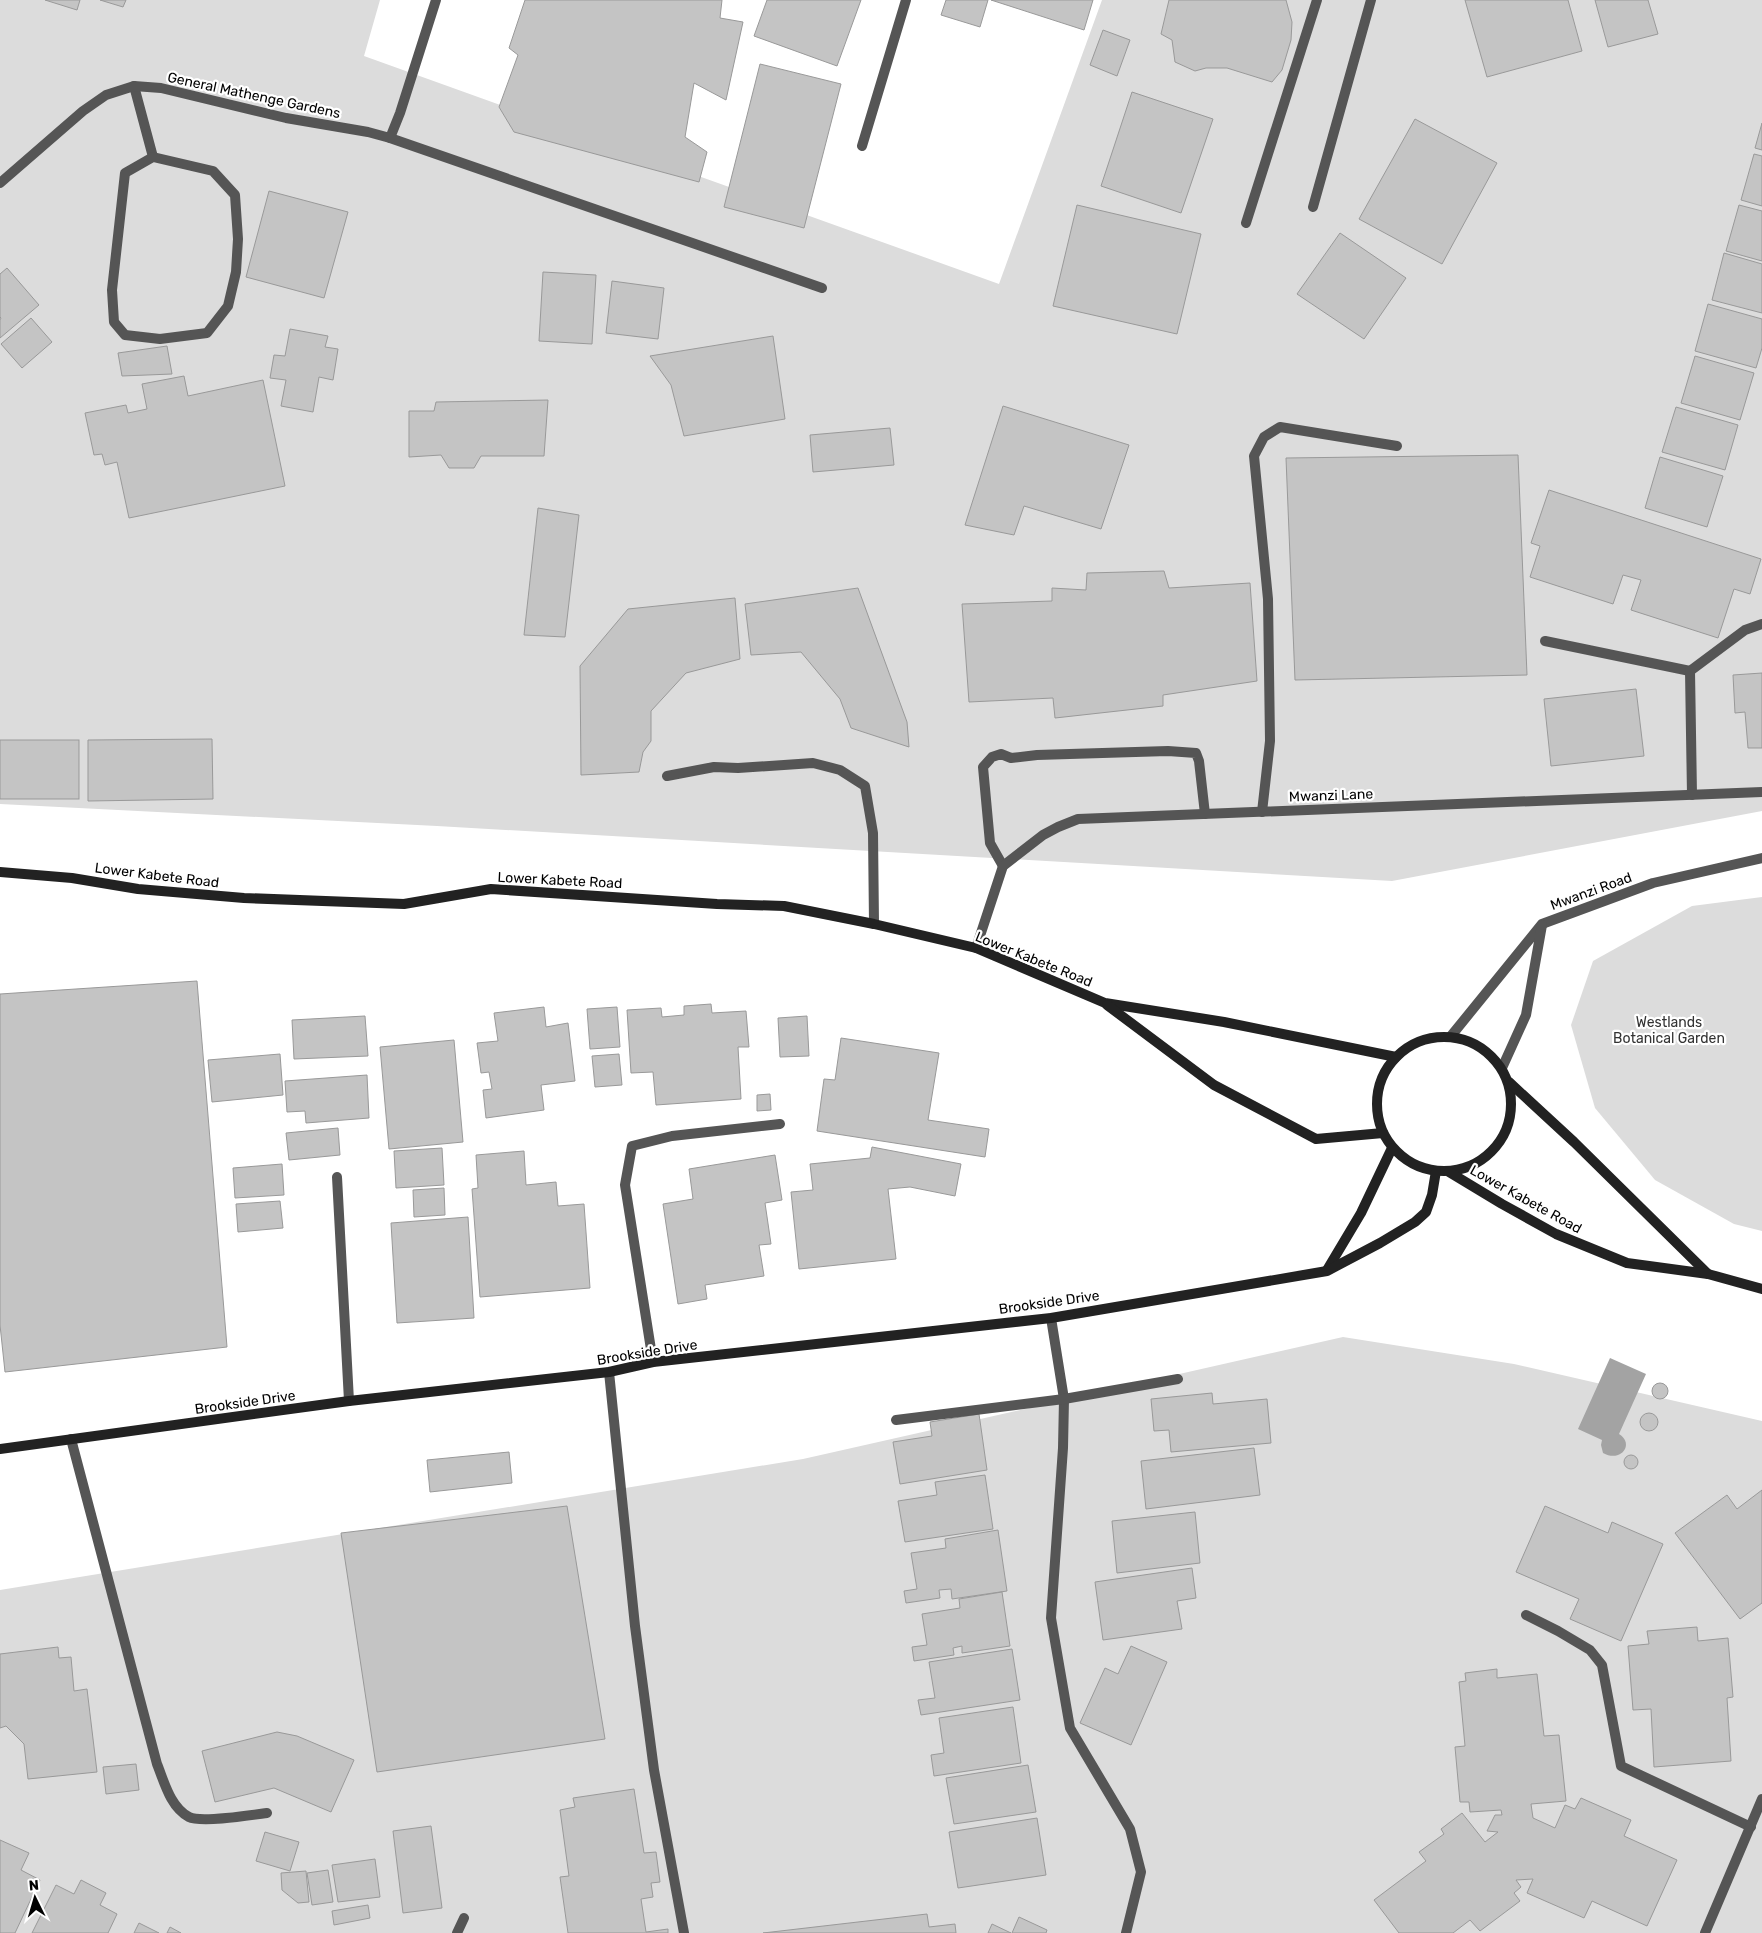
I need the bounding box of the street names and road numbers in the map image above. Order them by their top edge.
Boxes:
street label: General Mathenge Gardens [166,69,342,122]
street label: Mwanzi Lane [1289,786,1374,805]
street label: Lower Kabete Road [94,859,220,892]
street label: Lower Kabete Road [497,869,623,892]
street label: Mwanzi Road [1548,869,1634,914]
street label: Lower Kabete Road [973,928,1095,991]
street label: Lower Kabete Road [1467,1162,1585,1237]
street label: Brookside Drive [998,1287,1101,1318]
street label: Brookside Drive [596,1336,699,1369]
street label: Brookside Drive [194,1387,297,1418]

